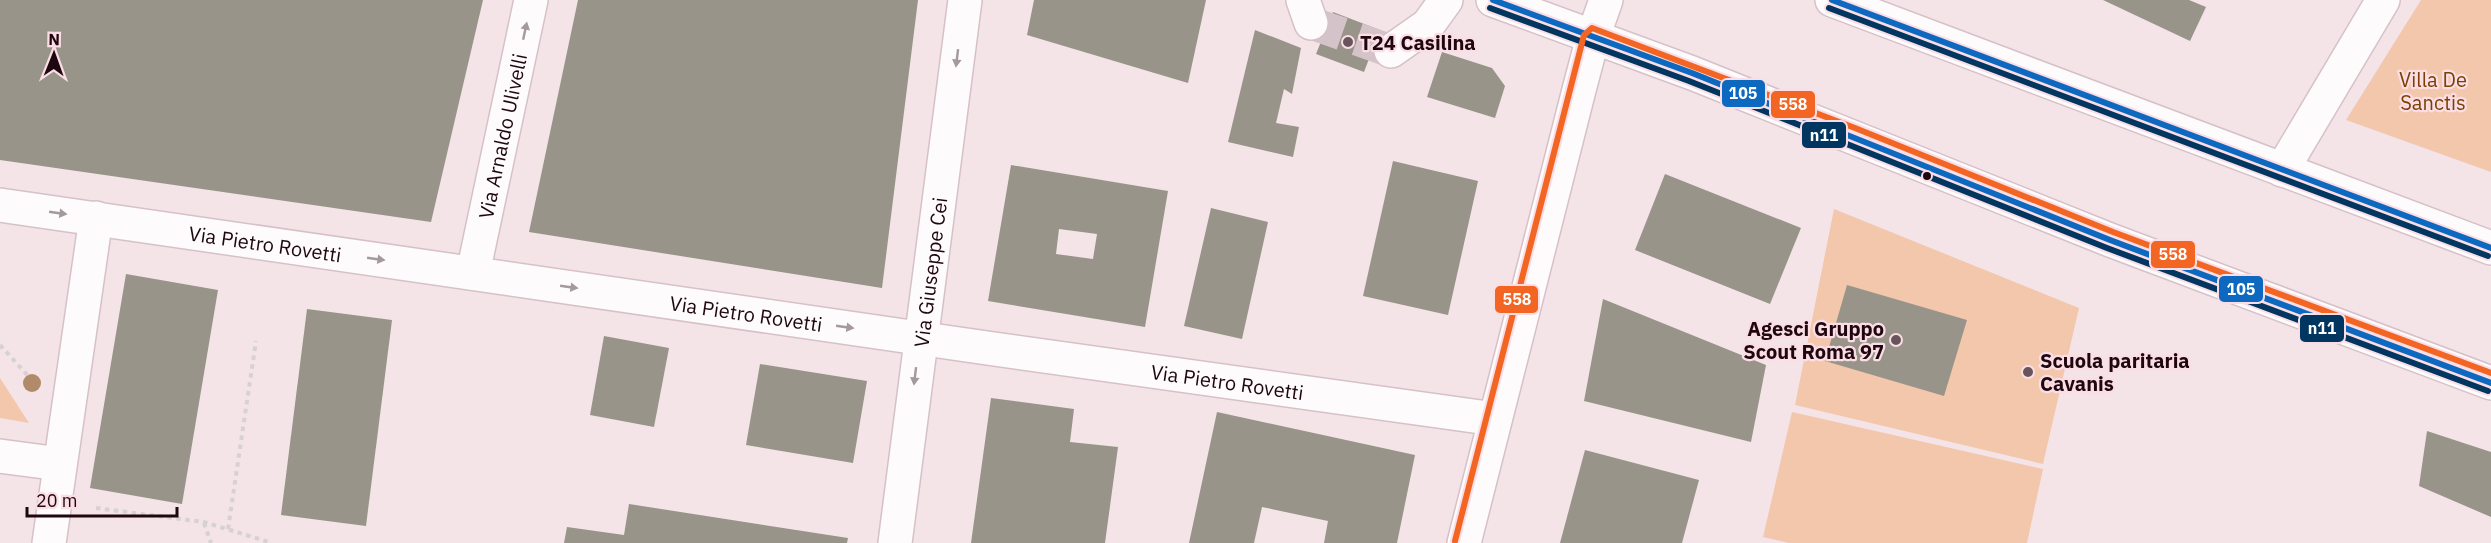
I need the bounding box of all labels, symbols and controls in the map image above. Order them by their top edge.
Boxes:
one-way arrow [521,21,530,40]
north arrow [24,24,84,84]
text: N [48,29,60,49]
place label: T24 Casilina [1360,29,1476,56]
marker: T24 Casilina [1341,35,1355,49]
one-way arrow [952,49,962,68]
street label: Via Arnaldo Ulivelli [471,51,533,221]
park label: Villa De Sanctis [2399,66,2467,116]
line badge: 105 [1721,79,1766,108]
text: 105 [1729,83,1758,103]
line badge: 558 [1770,90,1816,119]
text: 558 [1779,94,1807,114]
line badge: n11 [1801,121,1847,149]
text: n11 [1810,125,1839,145]
unlabelled marker [1921,170,1933,182]
street label: Via Giuseppe Cei [907,196,953,349]
one-way arrow [49,208,68,217]
street label: Via Pietro Rovetti [187,219,343,268]
line badge: 558 [2150,240,2196,269]
text: 558 [2159,244,2187,264]
one-way arrow [366,254,385,263]
line badge: 105 [2218,275,2264,303]
text: 105 [2227,279,2256,299]
one-way arrow [559,282,578,291]
line badge: 558 [1494,285,1539,314]
street label: Via Pietro Rovetti [668,289,824,338]
text: 558 [1503,289,1531,309]
line badge: n11 [2299,314,2345,343]
place label: Agesci Gruppo Scout Roma 97 [1743,315,1884,365]
text: n11 [2308,318,2337,338]
one-way arrow [835,323,854,332]
marker: Agesci Gruppo Scout Roma 97 [1889,333,1903,347]
place label: Scuola paritaria Cavanis [2040,347,2190,397]
street label: Via Pietro Rovetti [1149,358,1306,406]
marker: Scuola paritaria Cavanis [2021,365,2035,379]
one-way arrow [911,367,920,386]
scale bar [27,480,177,518]
text: 20 m [36,489,78,512]

